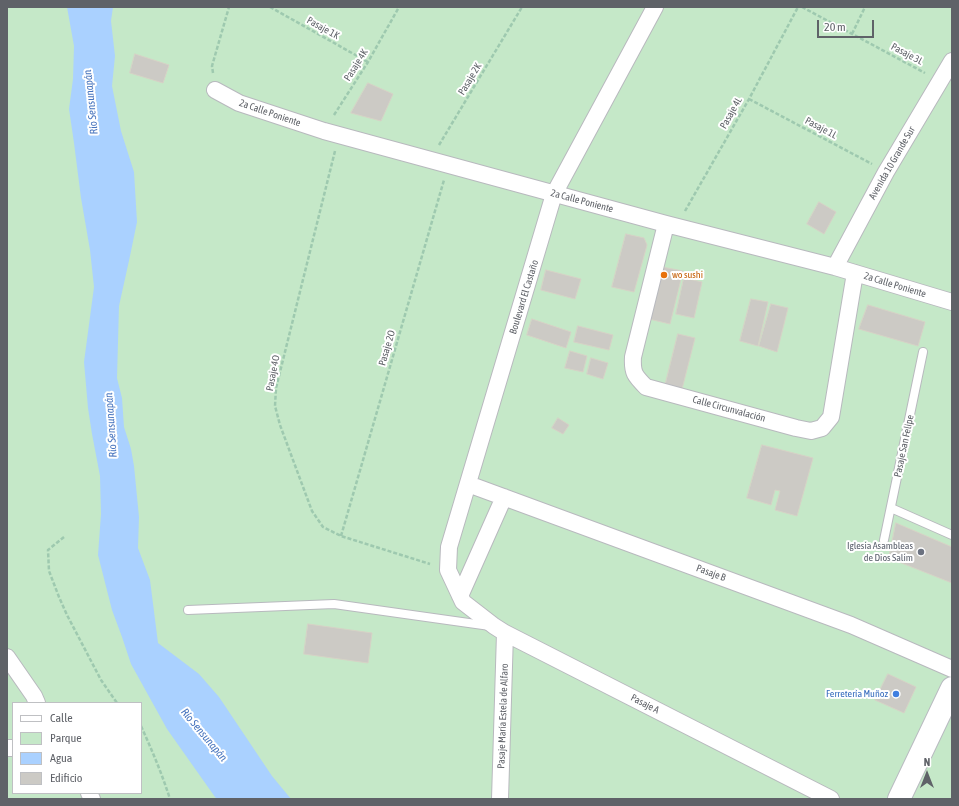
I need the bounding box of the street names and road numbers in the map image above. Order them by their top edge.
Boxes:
street label: Pasaje 1K [305,14,341,42]
street label: Pasaje 3L [889,41,925,67]
street label: Pasaje 4K [342,47,370,83]
street label: Pasaje 2K [456,61,484,97]
street label: Pasaje 4L [717,95,745,131]
street label: 2a Calle Poniente [238,97,302,129]
street label: Pasaje 1L [803,115,839,141]
street label: Avenida 10 Grande Sur [866,124,918,202]
street label: 2a Calle Poniente [549,187,615,215]
street label: Boulevard El Castaño [507,258,541,336]
street label: 2a Calle Poniente [862,270,928,300]
street label: Pasaje 2O [376,329,398,367]
street label: Pasaje 4O [264,354,282,392]
street label: Calle Circunvalación [691,394,767,424]
street label: Pasaje San Felipe [892,414,916,478]
street label: Pasaje B [695,562,727,584]
street label: Pasaje María Estela de Alfaro [495,663,511,769]
street label: Pasaje A [629,692,661,716]

